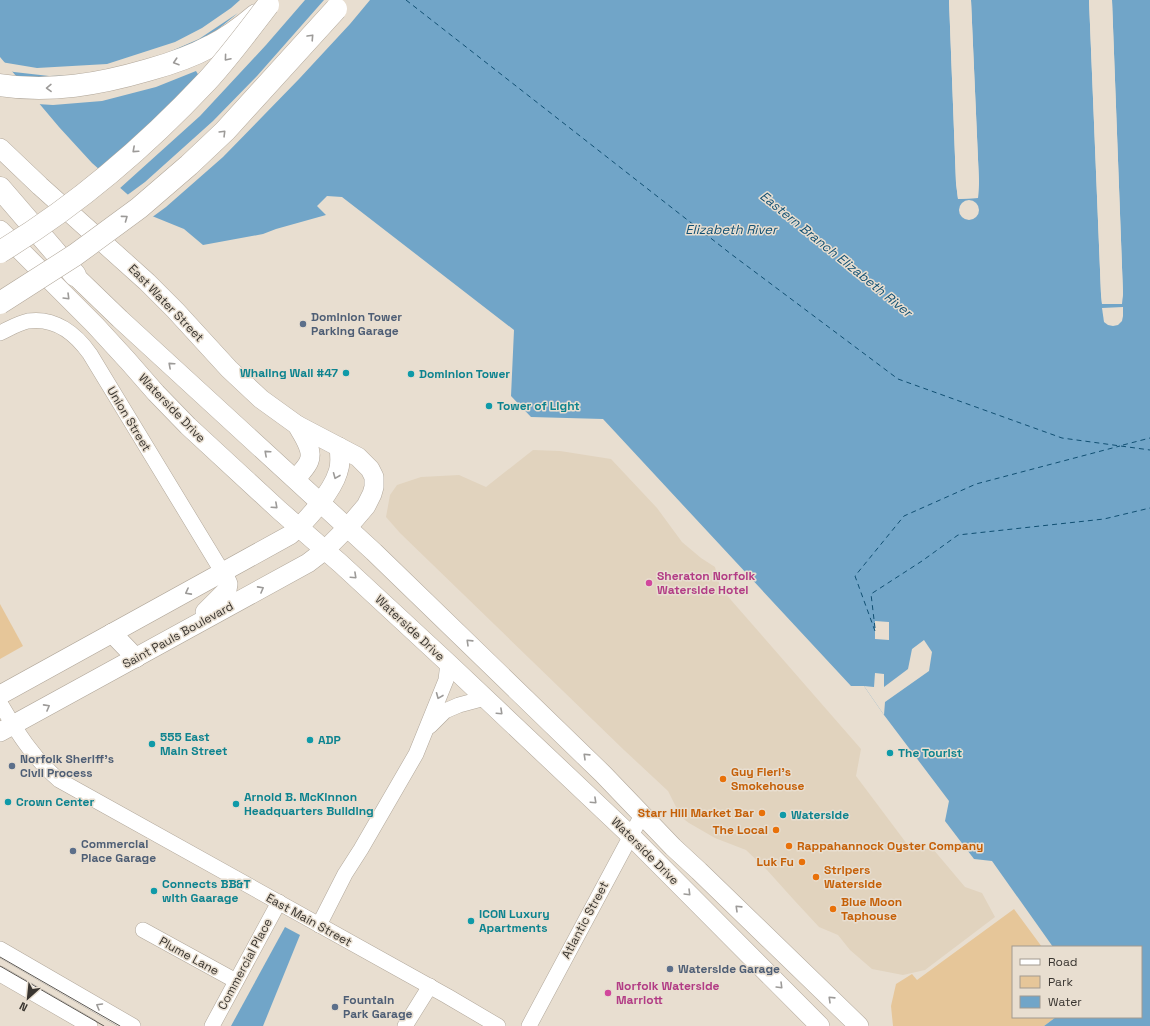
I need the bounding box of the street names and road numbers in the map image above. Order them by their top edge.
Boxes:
street label: East Water Street [125,261,207,345]
street label: Waterside Drive [135,370,209,446]
street label: Union Street [103,384,155,454]
street label: Waterside Drive [372,592,448,664]
street label: Saint Pauls Boulevard [120,598,236,672]
street label: Waterside Drive [608,814,682,888]
street label: Atlantic Street [558,879,612,961]
street label: East Main Street [263,890,355,950]
street label: Commercial Place [214,915,276,1013]
street label: Plume Lane [156,933,222,979]

